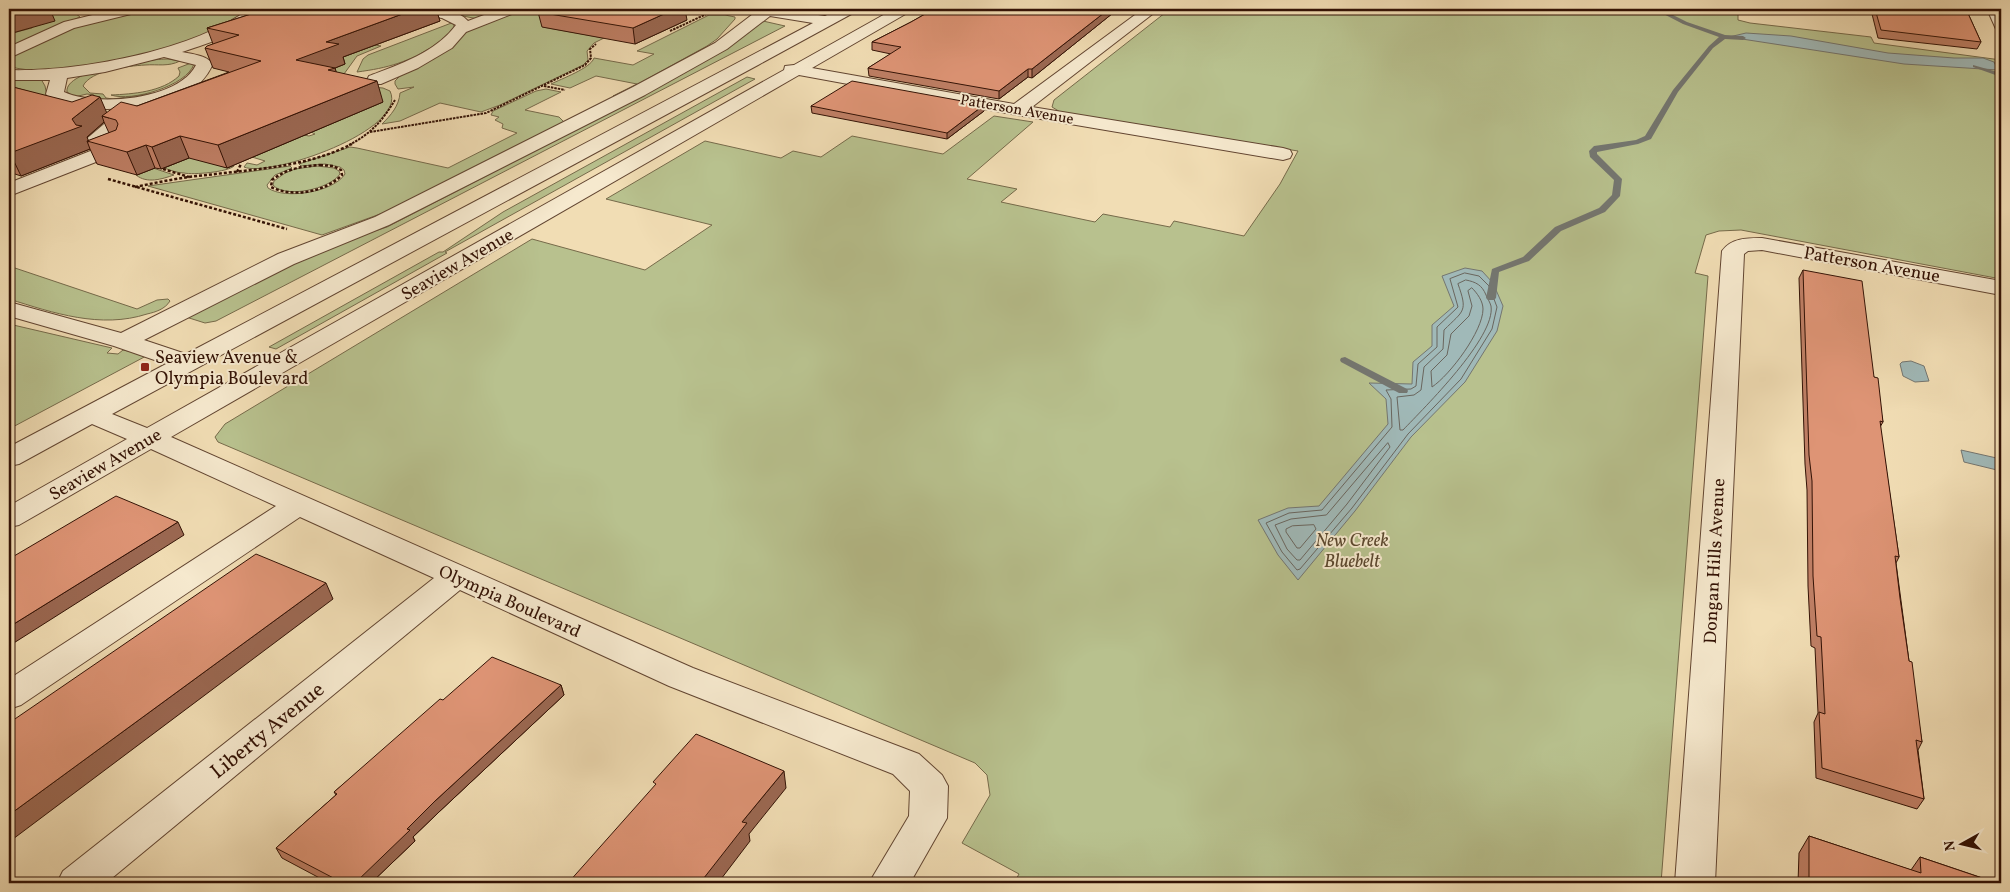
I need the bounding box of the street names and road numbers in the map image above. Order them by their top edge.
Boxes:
street label: Patterson Avenue [958,90,1075,131]
street label: Seaview Avenue [397,223,519,308]
street label: Patterson Avenue [1802,241,1942,290]
street label: Seaview Avenue [45,423,167,508]
street label: Dongan Hills Avenue [1699,478,1732,645]
street label: Olympia Boulevard [434,560,585,645]
street label: Liberty Avenue [205,676,331,786]

